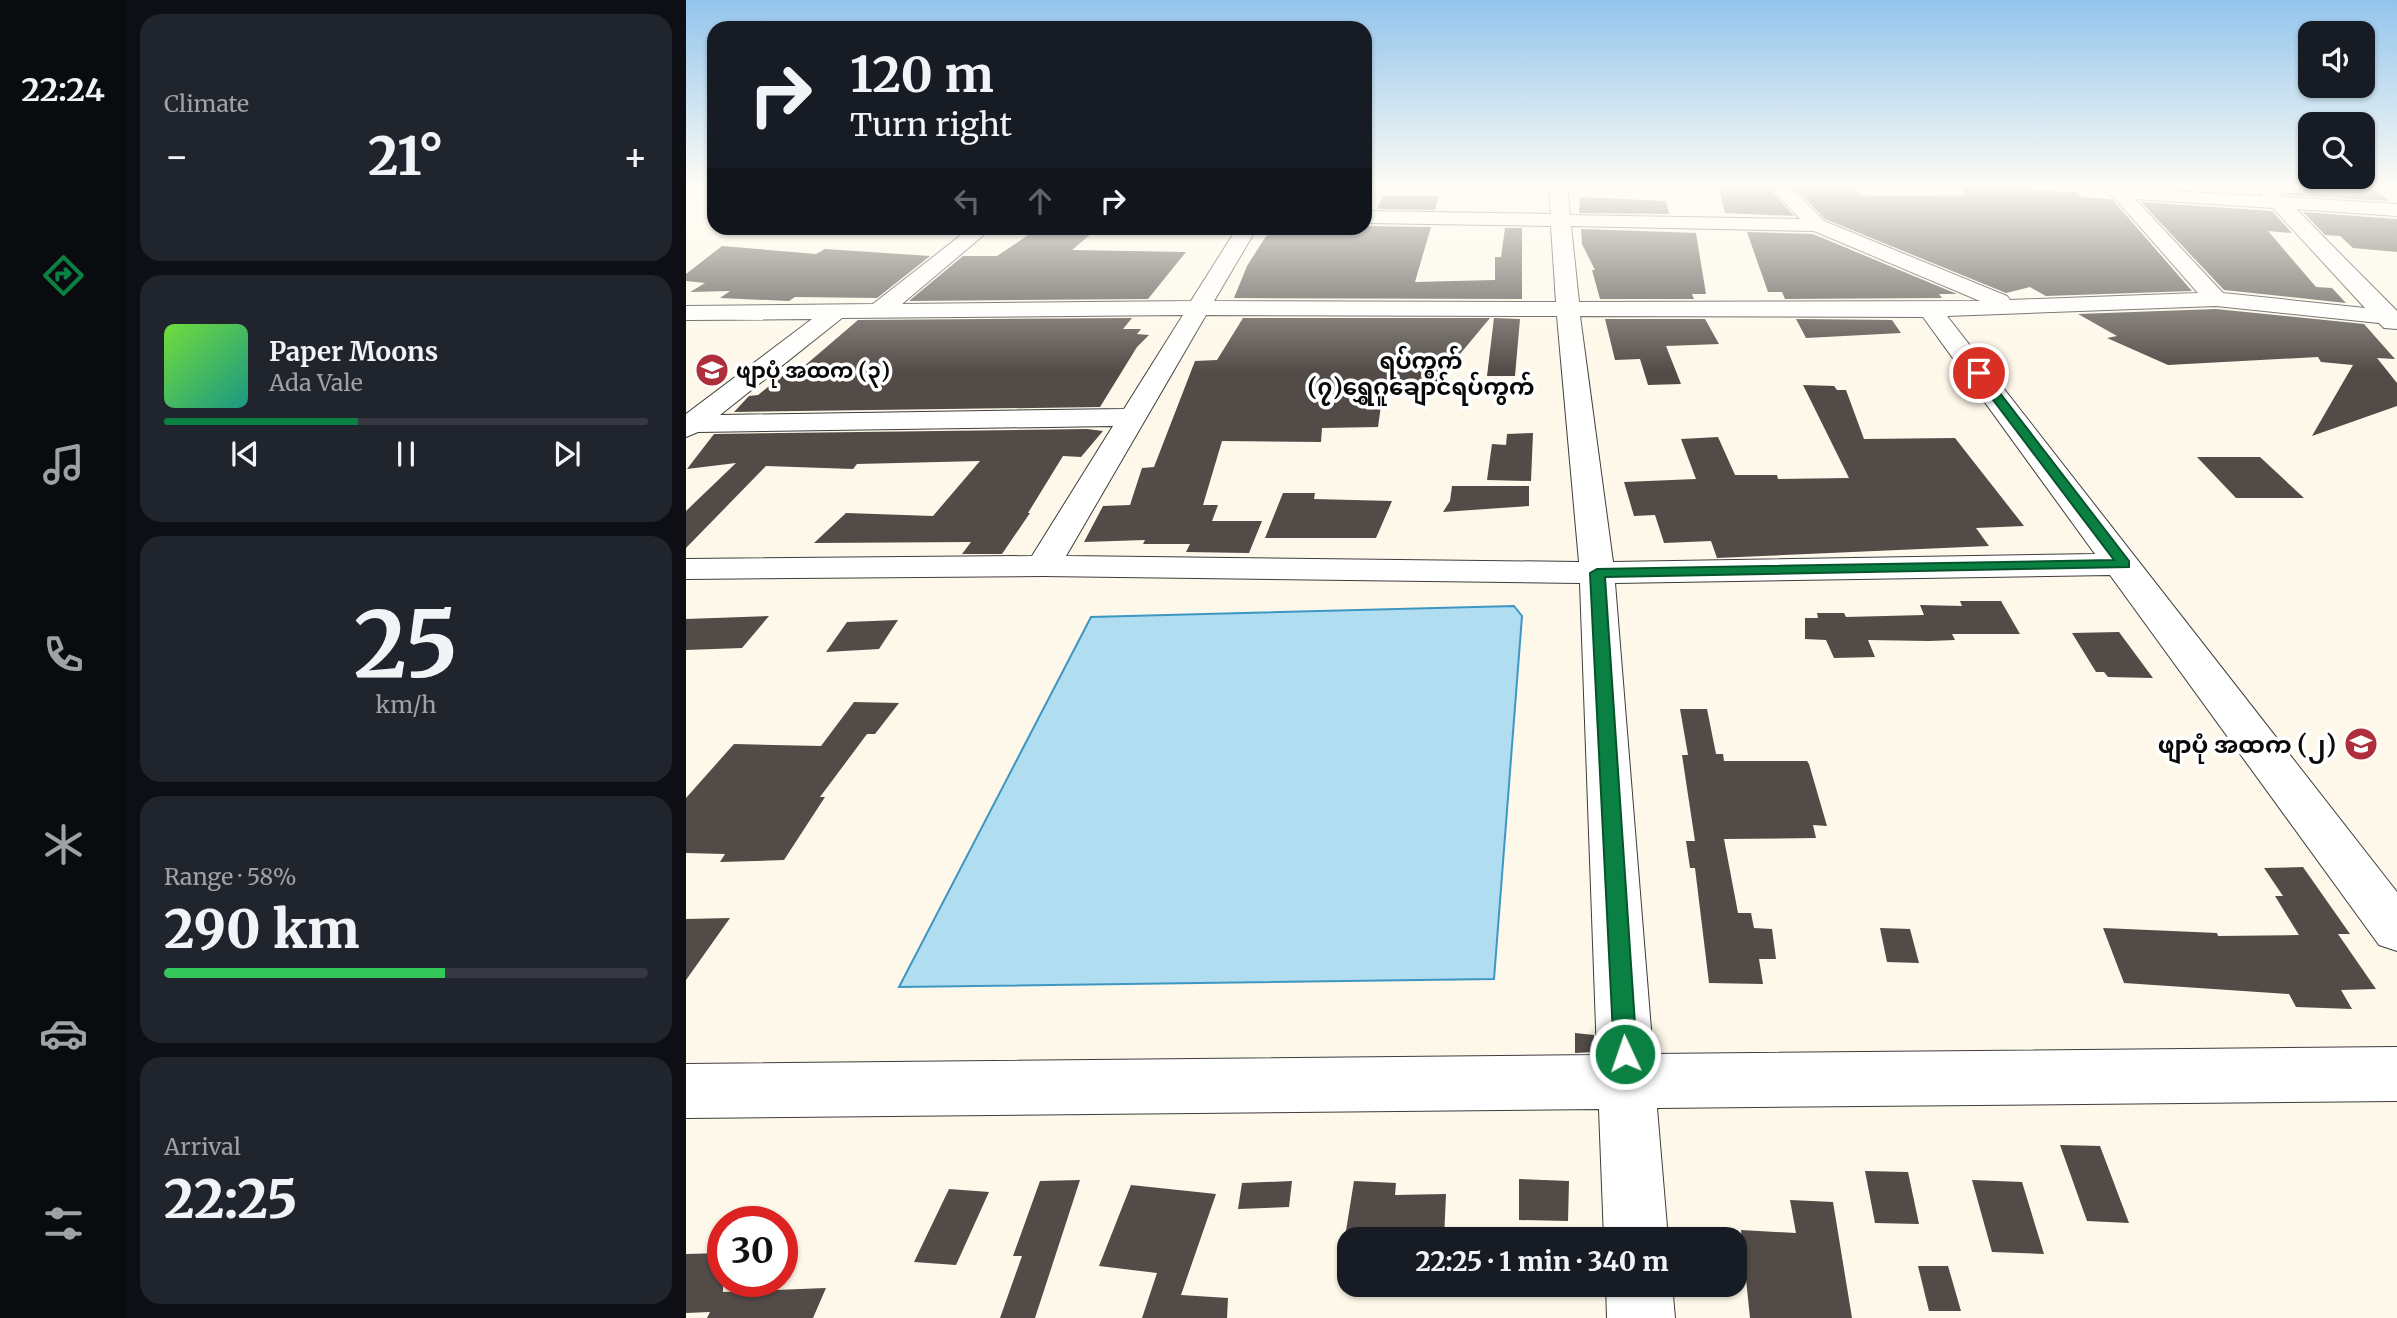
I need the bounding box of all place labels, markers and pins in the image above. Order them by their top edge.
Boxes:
pin [1949,343,2009,403]
school or university icon: ဖျာပုံ အထက (၃) [693,351,731,389]
place label: ဖျာပုံ အထက (၃) [736,357,890,389]
school or university icon: ဖျာပုံ အထက (၂) [2342,725,2380,763]
place label: ဖျာပုံ အထက (၂) [2158,729,2336,765]

